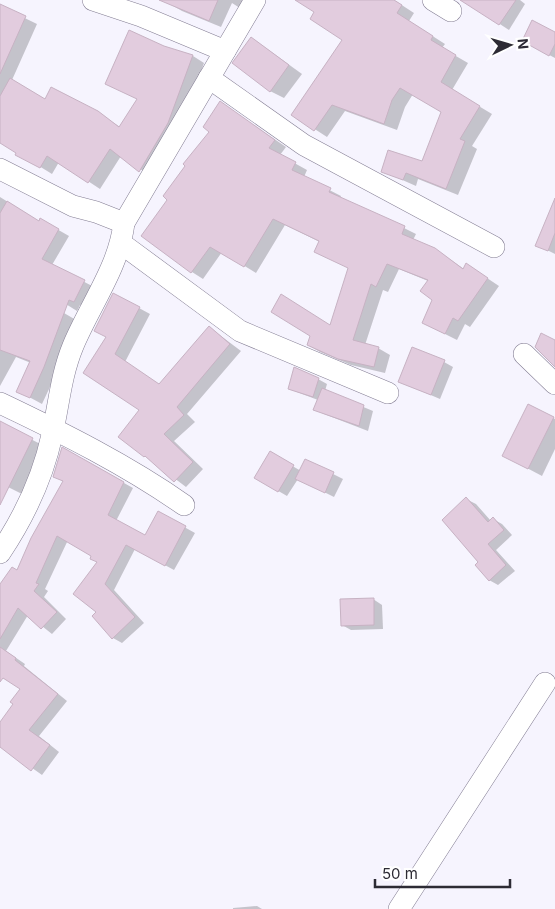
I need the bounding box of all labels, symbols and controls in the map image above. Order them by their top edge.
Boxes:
north arrow [485,20,535,70]
text: N [515,38,532,50]
scale bar [375,856,510,888]
text: 50 m [382,864,418,883]

